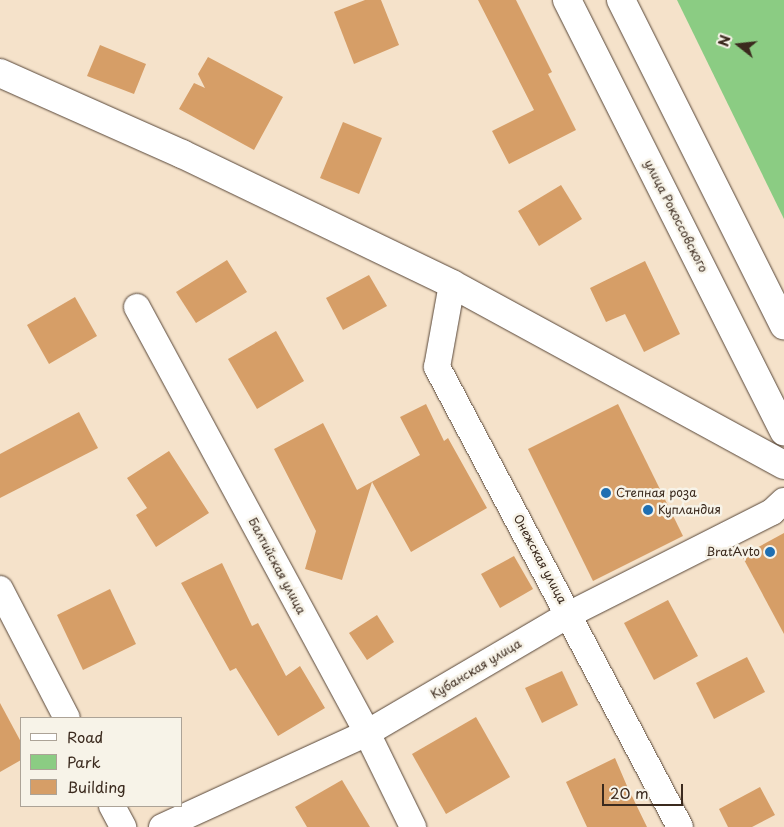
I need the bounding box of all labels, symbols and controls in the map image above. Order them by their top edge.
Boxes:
north arrow [714,20,764,70]
text: N [712,33,736,49]
street label: улица Рокоссовского [641,157,711,275]
place label: Степная роза [616,486,697,500]
marker: Степная роза [600,487,612,499]
place label: Купландия [658,503,721,517]
marker: Купландия [642,504,654,516]
street label: Онежская улица [510,512,570,606]
street label: Балтийская улица [245,515,309,617]
place label: BratAvto [706,545,760,559]
marker: BratAvto [764,546,776,558]
street label: Кубанская улица [428,636,524,702]
legend [20,717,182,807]
text: Road [67,725,103,748]
text: Park [67,750,101,773]
scale bar [604,774,685,806]
text: Building [67,775,126,798]
text: 20 m [610,781,649,804]

